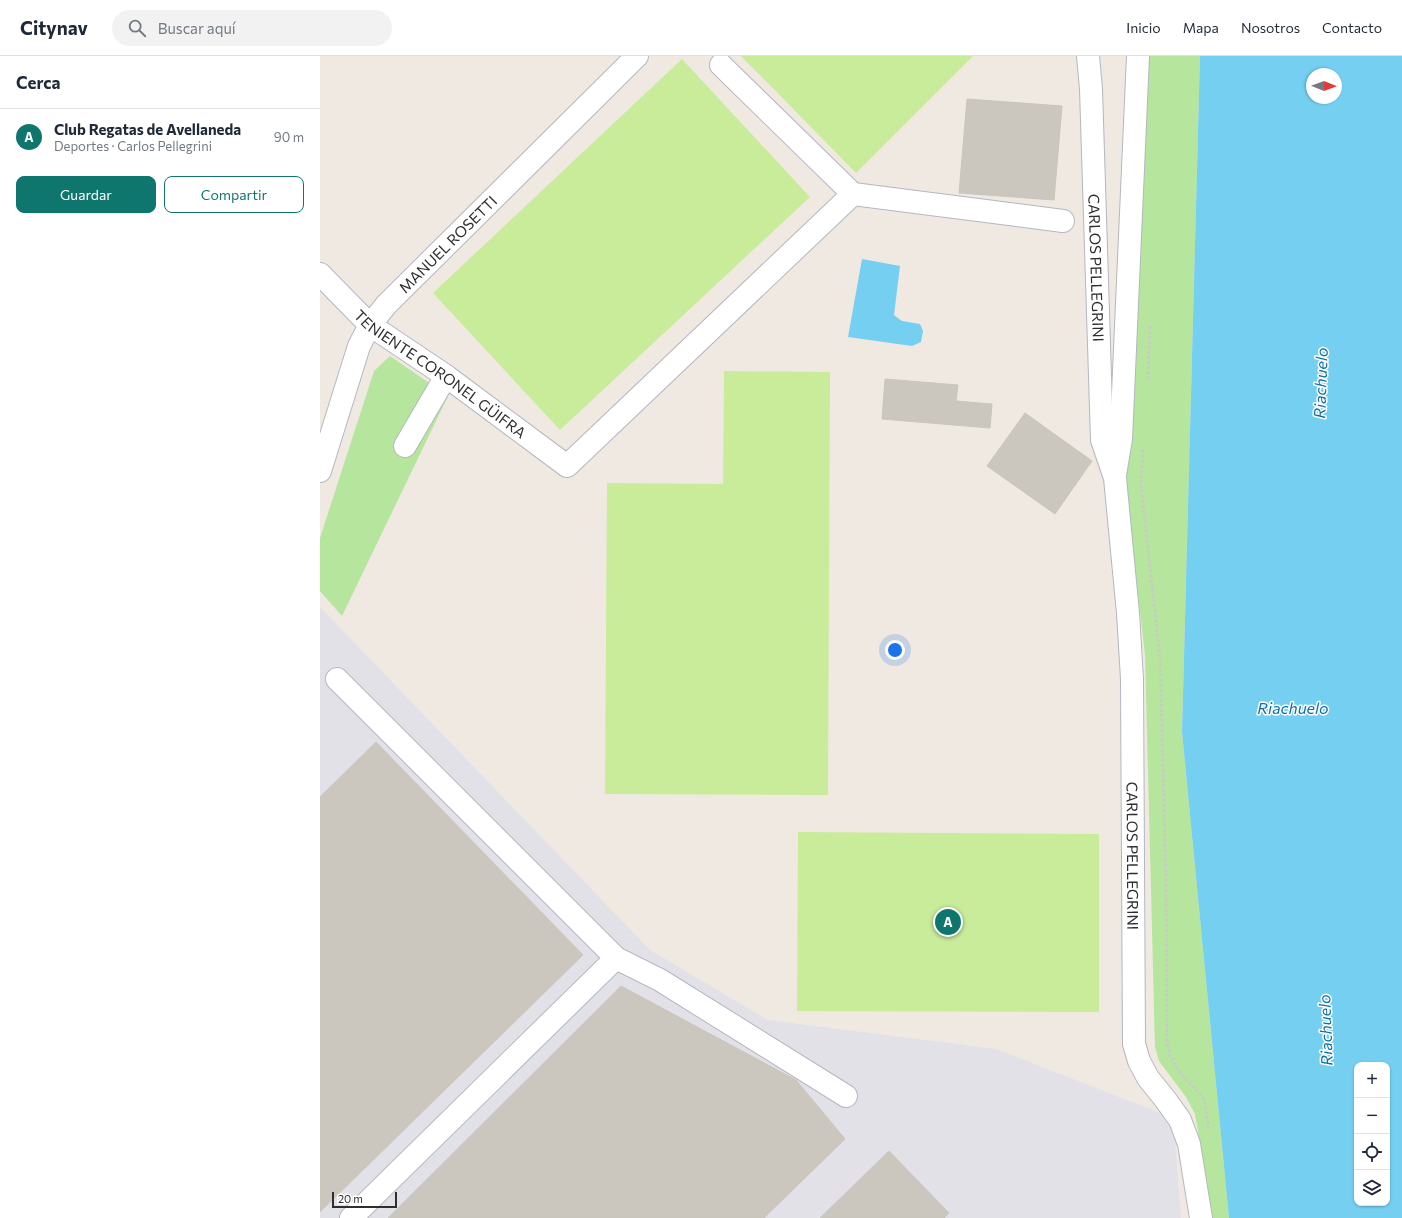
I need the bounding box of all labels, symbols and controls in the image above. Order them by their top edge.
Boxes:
search box [112,10,392,46]
text: Citynav [20,16,88,39]
icon: search [126,17,148,39]
text: Buscar aquí [158,19,236,37]
text: Inicio [1126,19,1161,36]
text: Mapa [1183,19,1219,36]
text: Nosotros [1241,19,1300,36]
text: Contacto [1322,19,1382,36]
north arrow [1306,68,1342,104]
text: Cerca [16,72,61,93]
text: Club Regatas de Avellaneda [54,120,241,138]
text: A [24,129,34,145]
text: 90 m [274,129,304,145]
text: Deportes · Carlos Pellegrini [54,138,212,154]
button: Guardar [16,176,156,213]
button: Compartir [164,176,304,213]
street label: MANUEL ROSETTI [395,192,500,296]
street label: CARLOS PELLEGRINI [1085,193,1108,342]
street label: TENIENTE CORONEL GÜIFRA [351,306,530,442]
water label: Riachuelo [1309,347,1331,419]
your location [885,640,905,660]
water label: Riachuelo [1257,698,1329,717]
street label: CARLOS PELLEGRINI [1124,782,1142,930]
pin: A [935,907,961,937]
water label: Riachuelo [1314,994,1336,1066]
map controls [1354,1062,1390,1206]
button: + [1354,1062,1390,1098]
button: − [1354,1098,1390,1134]
button: locate [1354,1134,1390,1170]
button: layers [1354,1170,1390,1206]
scale bar [332,1190,397,1209]
text: 20 m [338,1192,363,1205]

